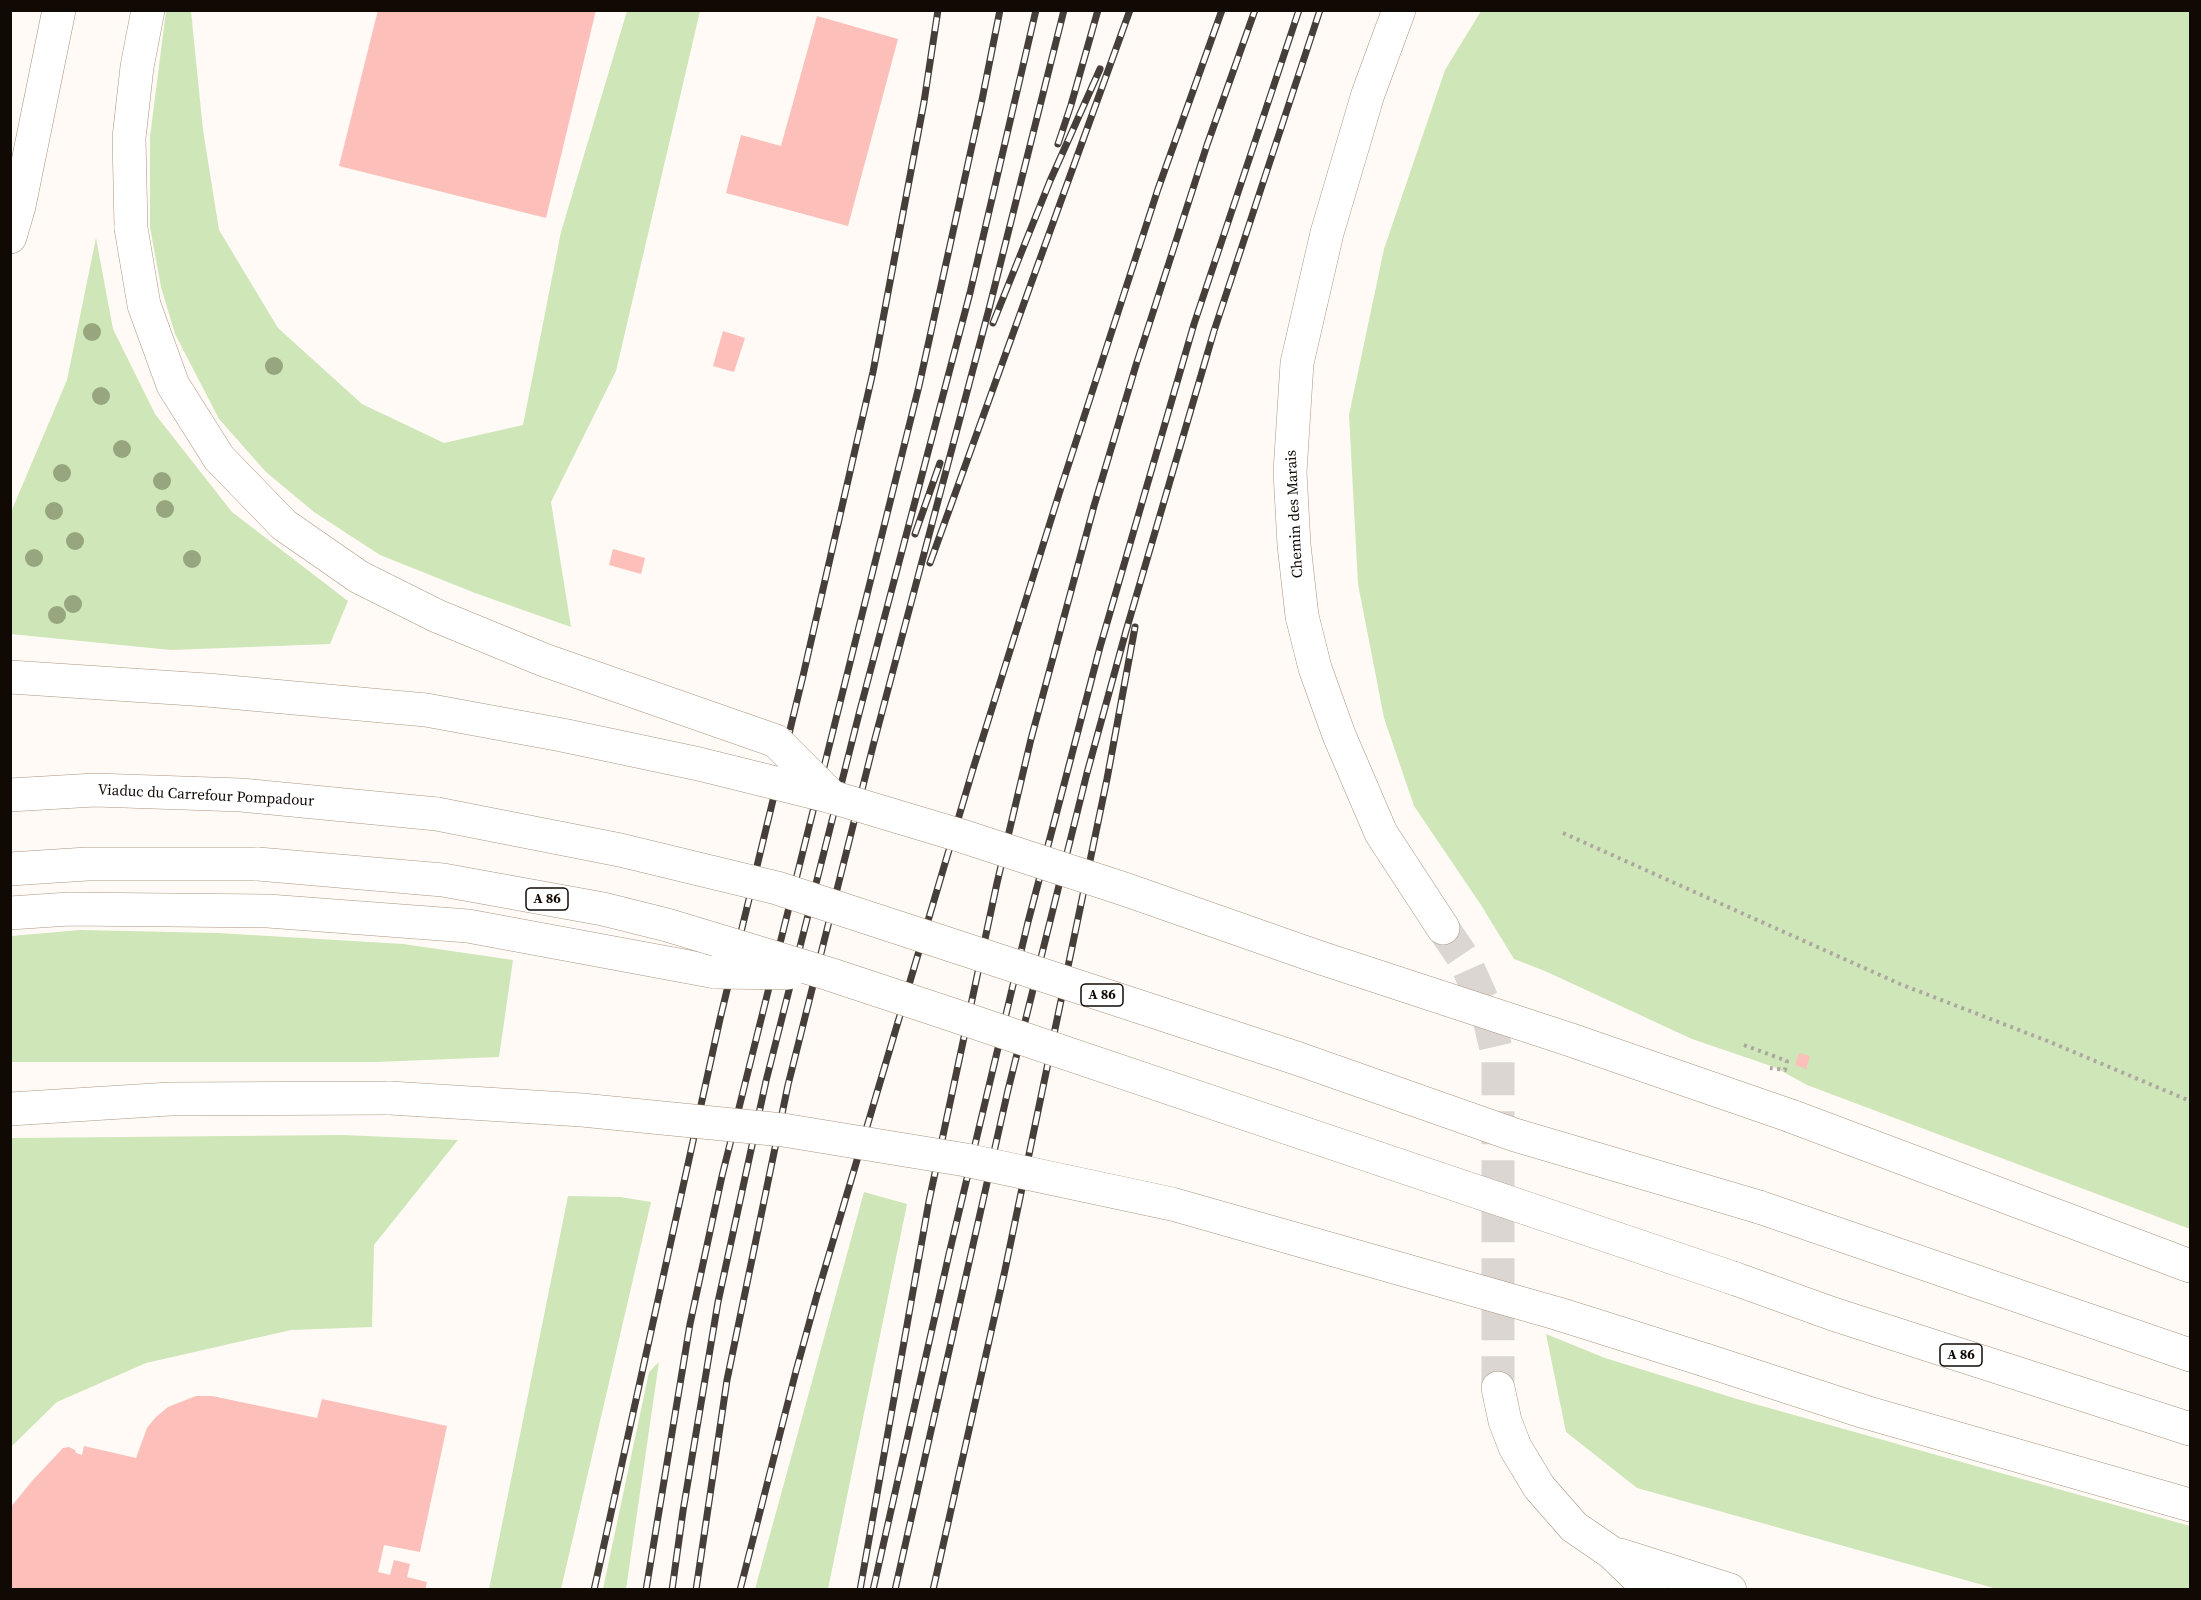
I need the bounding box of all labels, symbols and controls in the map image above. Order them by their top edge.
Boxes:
street label: Chemin des Marais [1283,449,1307,579]
street label: Viaduc du Carrefour Pompadour [97,781,315,811]
road number: A 86 [526,888,568,910]
road number: A 86 [1081,984,1123,1006]
road number: A 86 [1940,1344,1982,1366]

